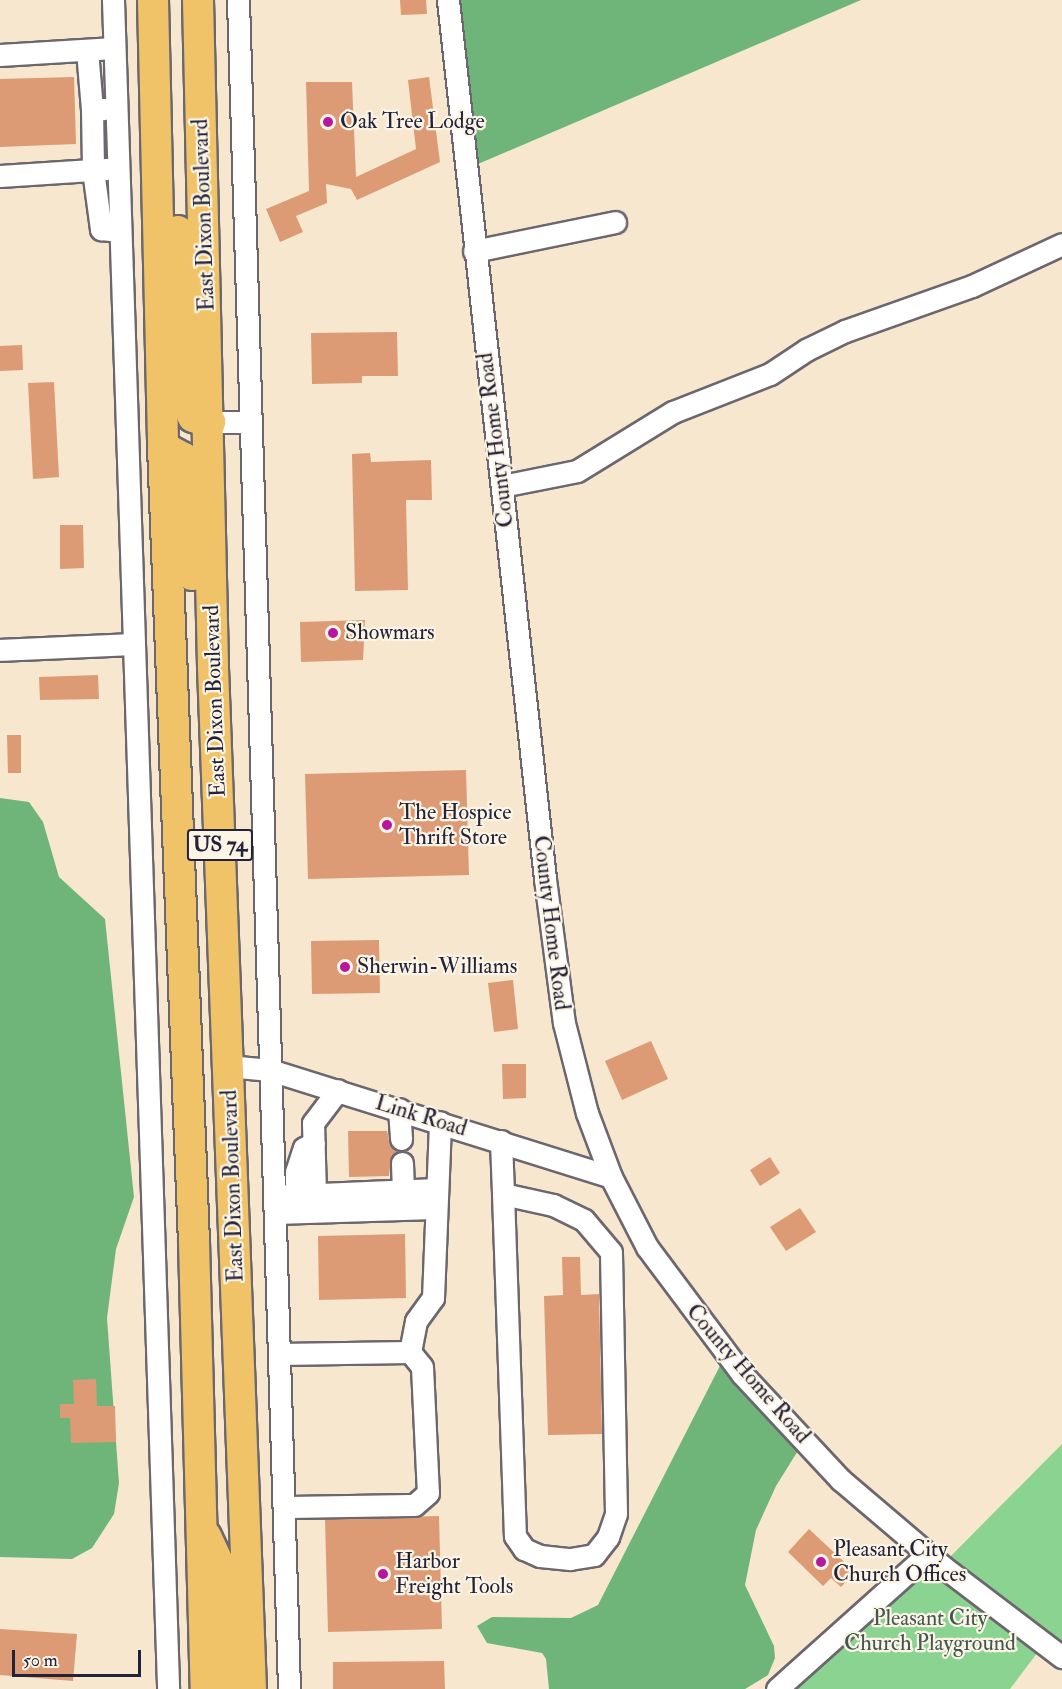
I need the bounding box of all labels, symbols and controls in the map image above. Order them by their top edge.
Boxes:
place label: Oak Tree Lodge [340,109,485,135]
marker: Oak Tree Lodge [321,115,335,129]
street label: East Dixon Boulevard [187,118,221,312]
street label: County Home Road [472,351,520,529]
street label: East Dixon Boulevard [198,604,232,798]
place label: Showmars [345,620,435,646]
marker: Showmars [326,626,340,640]
place label: The Hospice Thrift Store [399,799,511,850]
marker: The Hospice Thrift Store [380,818,394,832]
road number: US 74 [186,827,254,863]
street label: County Home Road [527,834,575,1012]
place label: Sherwin-Williams [357,954,517,980]
marker: Sherwin-Williams [338,960,352,974]
street label: East Dixon Boulevard [216,1089,250,1283]
street label: Link Road [372,1090,470,1142]
street label: County Home Road [680,1299,816,1449]
place label: Pleasant City Church Offices [833,1536,966,1588]
place label: Harbor Freight Tools [395,1548,513,1600]
marker: Pleasant City Church Offices [814,1555,828,1569]
marker: Harbor Freight Tools [376,1567,390,1581]
park label: Pleasant City Church Playground [844,1605,1016,1657]
scale bar [15,1638,144,1676]
text: 50 m [23,1649,58,1672]

